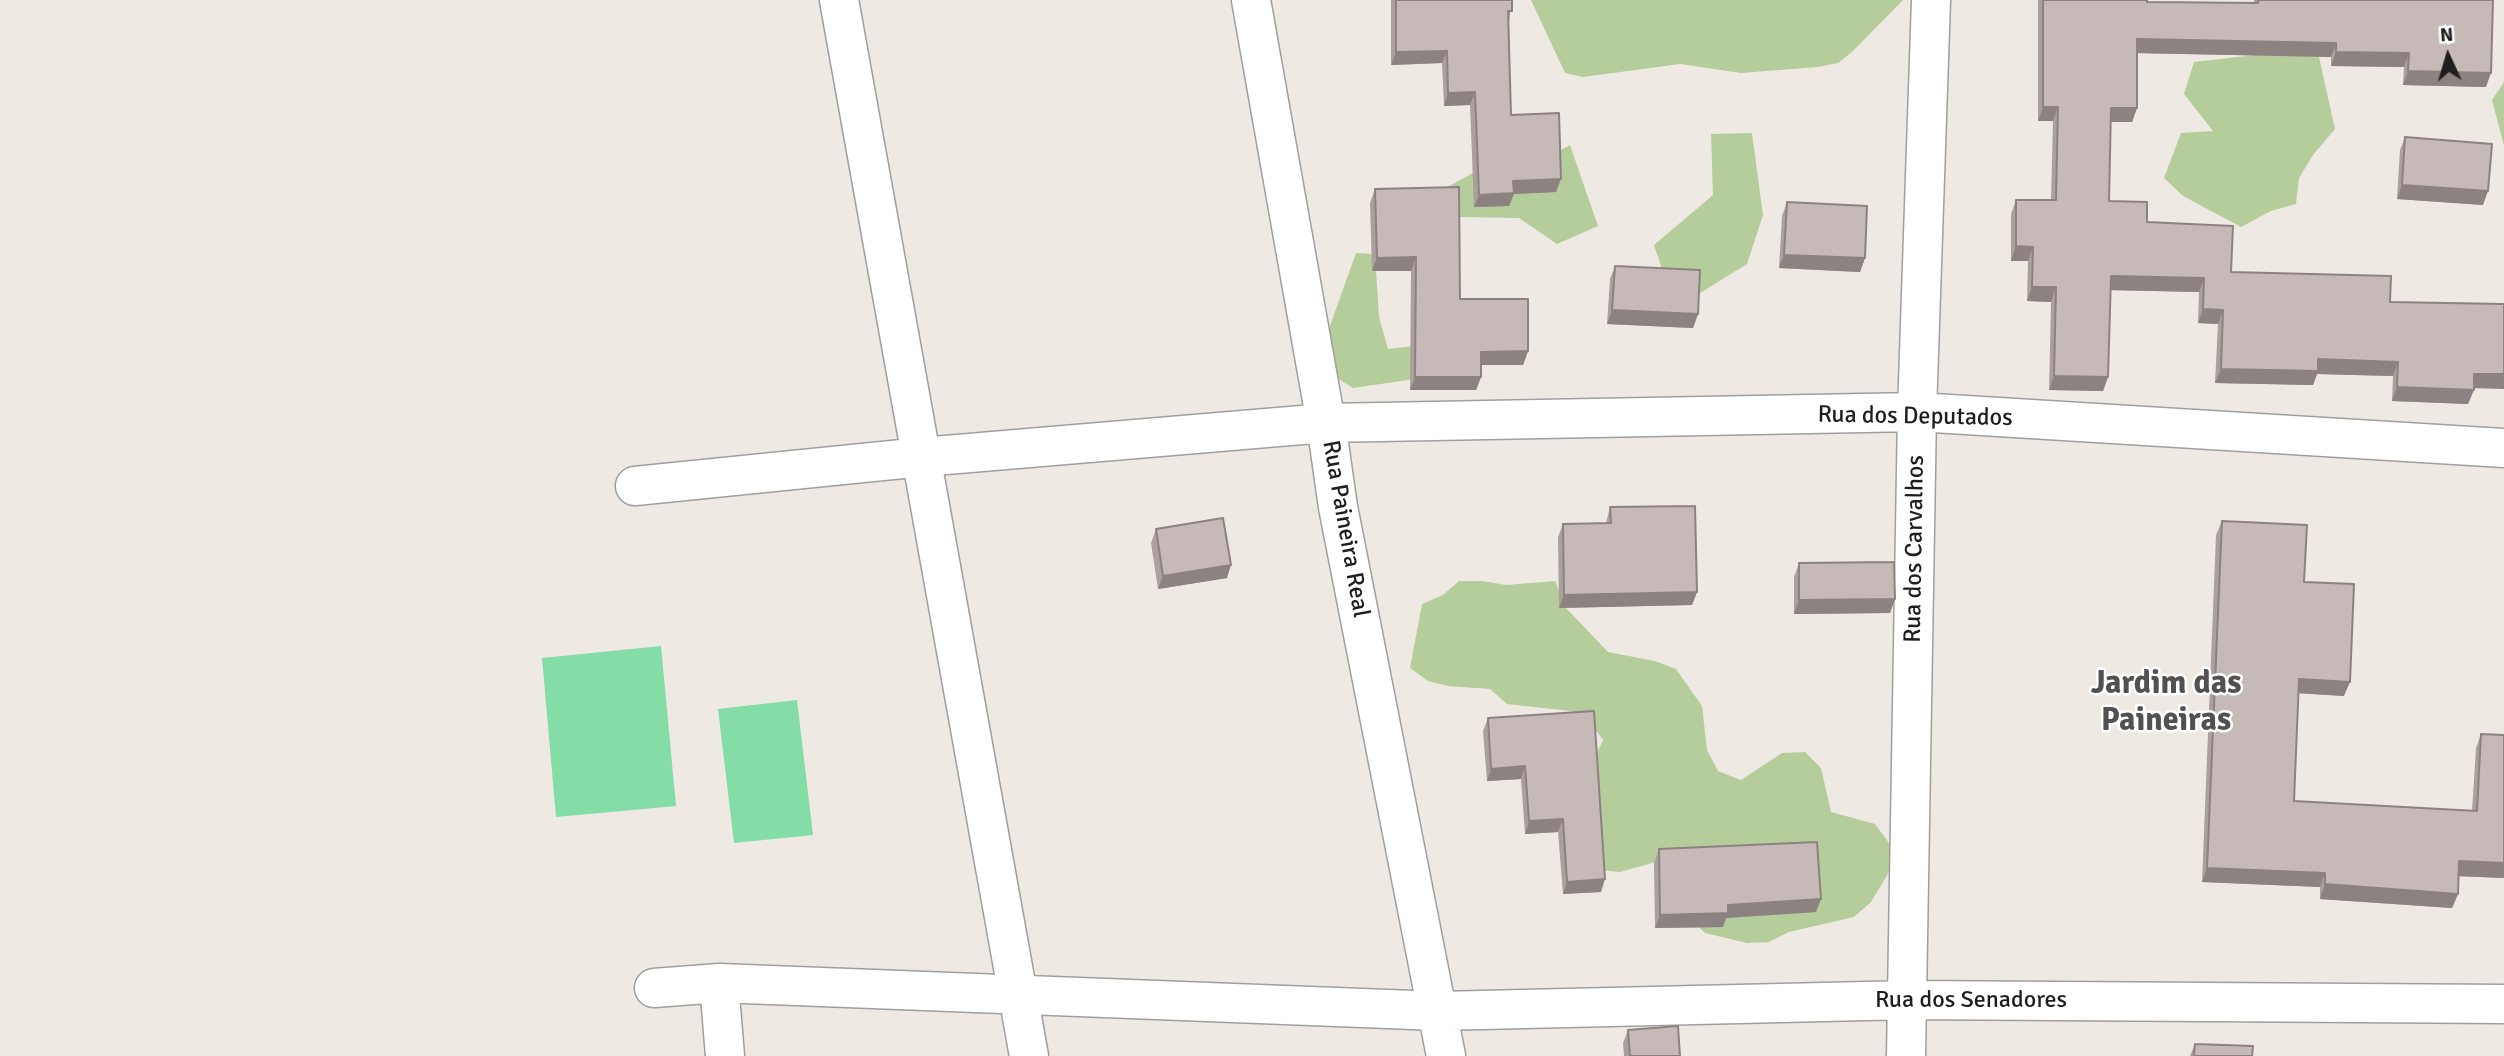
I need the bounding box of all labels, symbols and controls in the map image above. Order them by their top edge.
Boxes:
north arrow [2413,21,2483,91]
text: N [2439,23,2454,47]
street label: Rua dos Deputados [1817,401,2013,433]
street label: Rua Paineira Real [1315,438,1375,620]
street label: Rua dos Carvalhos [1899,455,1931,643]
district label: Jardim das Paineiras [2091,666,2241,741]
street label: Rua dos Senadores [1875,987,2067,1015]

